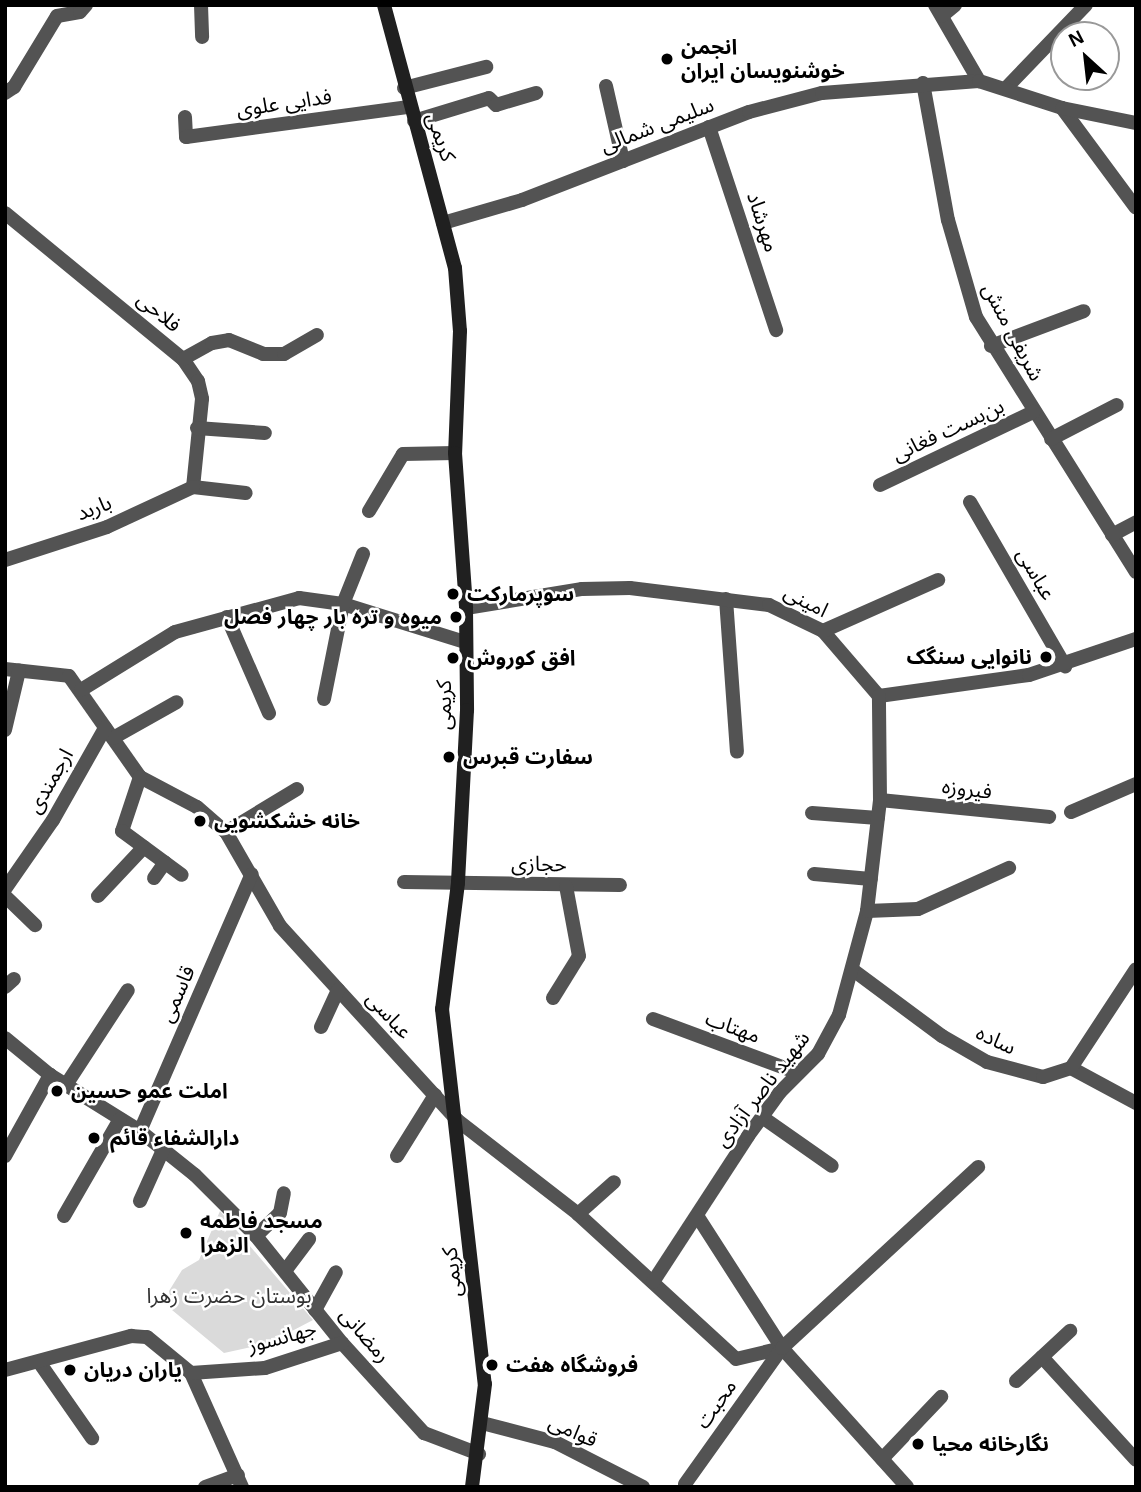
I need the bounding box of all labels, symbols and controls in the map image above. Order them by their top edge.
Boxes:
north arrow [1050,21,1120,91]
text: N [1065,26,1087,51]
place label: انجمن خوشنویسان ایران [681,34,845,84]
marker: انجمن خوشنویسان ایران [659,51,675,67]
street label: فدایی علوی [235,84,333,122]
street label: سلیمی شمالی [597,92,717,158]
street label: کریمی [421,109,461,165]
street label: مهرشاد [741,189,785,255]
street label: شریفی منش [977,279,1049,385]
street label: فلاحی [132,286,186,338]
street label: بن‌بست فغانی [888,393,1008,467]
street label: باربد [73,490,115,526]
street label: عباسی [1011,544,1061,604]
street label: امینی [780,579,832,623]
place label: سوپرمارکت [467,581,574,607]
marker: سوپرمارکت [445,586,461,602]
place label: میوه و تره بار چهار فصل [224,604,442,630]
marker: میوه و تره بار چهار فصل [448,609,464,625]
place label: نانوایی سنگک [906,644,1032,670]
place label: افق کوروش [467,645,575,671]
marker: نانوایی سنگک [1038,649,1054,665]
marker: افق کوروش [445,650,461,666]
street label: کریمی [431,680,457,730]
street label: ارجمندی [21,744,79,818]
place label: سفارت قبرس [463,744,593,770]
marker: سفارت قبرس [441,749,457,765]
street label: فیروزه [941,773,993,805]
place label: خانه خشکشویی [214,808,360,834]
marker: خانه خشکشویی [192,813,208,829]
street label: حجازی [511,851,567,877]
street label: قاسمی [153,962,201,1026]
street label: عباسی [361,986,417,1044]
street label: مهتاب [702,1006,764,1048]
street label: ساده [972,1020,1020,1060]
street label: شهید ناصر آزادی [709,1026,815,1152]
place label: املت عمو حسین [71,1078,228,1104]
marker: املت عمو حسین [49,1083,65,1099]
place label: دارالشفاء قائم [110,1125,239,1151]
marker: دارالشفاء قائم [84,1128,104,1148]
place label: مسجد فاطمه الزهرا [200,1208,323,1258]
marker: مسجد فاطمه الزهرا [178,1225,194,1241]
street label: کریمی [437,1246,467,1298]
park label: بوستان حضرت زهرا [146,1283,312,1309]
street label: رمضانی [334,1302,396,1368]
street label: جهانسوز [245,1316,319,1358]
place label: فروشگاه هفت [506,1352,638,1378]
place label: یاران دریان [84,1357,182,1383]
marker: فروشگاه هفت [484,1357,500,1373]
marker: یاران دریان [62,1362,78,1378]
street label: محبت [690,1374,742,1434]
street label: قوامی [545,1409,601,1453]
place label: نگارخانه محیا [932,1431,1049,1457]
marker: نگارخانه محیا [910,1436,926,1452]

